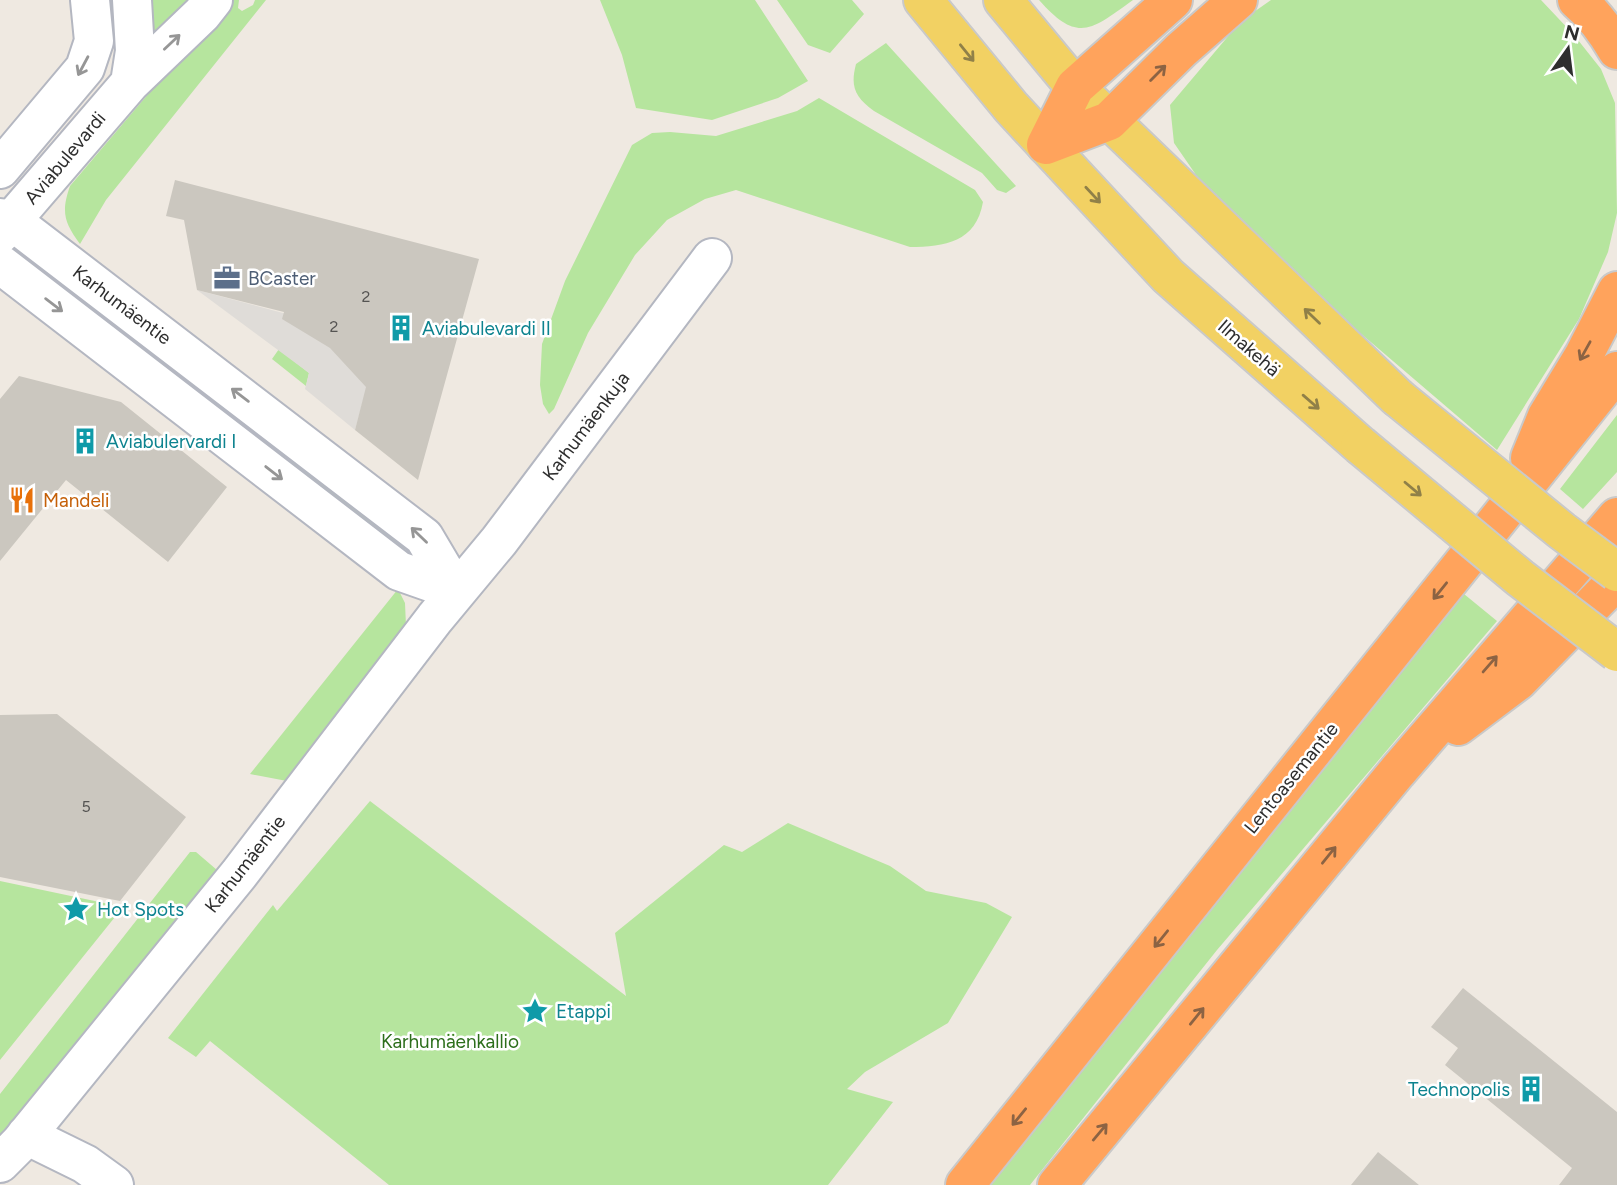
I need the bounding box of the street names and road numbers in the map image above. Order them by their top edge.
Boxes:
street label: Aviabulevardi [20,107,110,209]
street label: Karhumäentie [68,260,176,350]
street label: Ilmakehä [1213,315,1285,381]
street label: Karhumäenkuja [538,367,634,485]
street label: Lentoasemantie [1239,718,1343,838]
street label: Karhumäentie [200,811,290,917]

